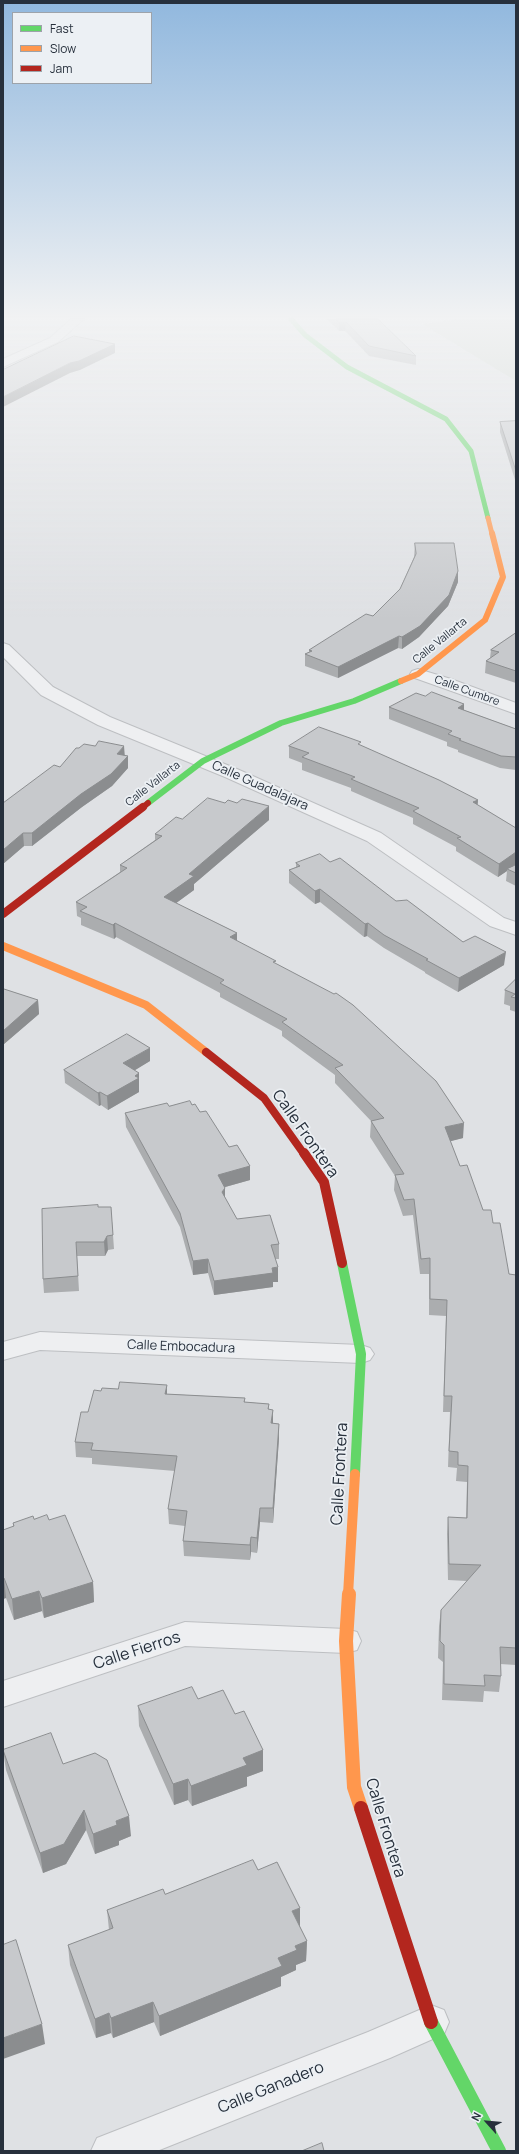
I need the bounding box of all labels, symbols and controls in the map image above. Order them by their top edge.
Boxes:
legend [12,12,152,84]
text: Fast [50,20,74,37]
text: Slow [50,40,76,57]
text: Jam [50,60,72,77]
street label: Calle Vallarta [410,615,470,667]
street label: Calle Cumbre [433,673,501,709]
street label: Calle Guadalajara [209,758,311,814]
street label: Calle Vallarta [123,759,183,809]
street label: Calle Frontera [268,1086,342,1182]
street label: Calle Embocadura [127,1337,235,1357]
street label: Calle Frontera [328,1422,352,1526]
street label: Calle Fierros [91,1628,183,1674]
street label: Calle Frontera [361,1776,409,1880]
street label: Calle Ganadero [215,2058,327,2118]
north arrow [467,2102,507,2142]
text: N [467,2109,484,2123]

